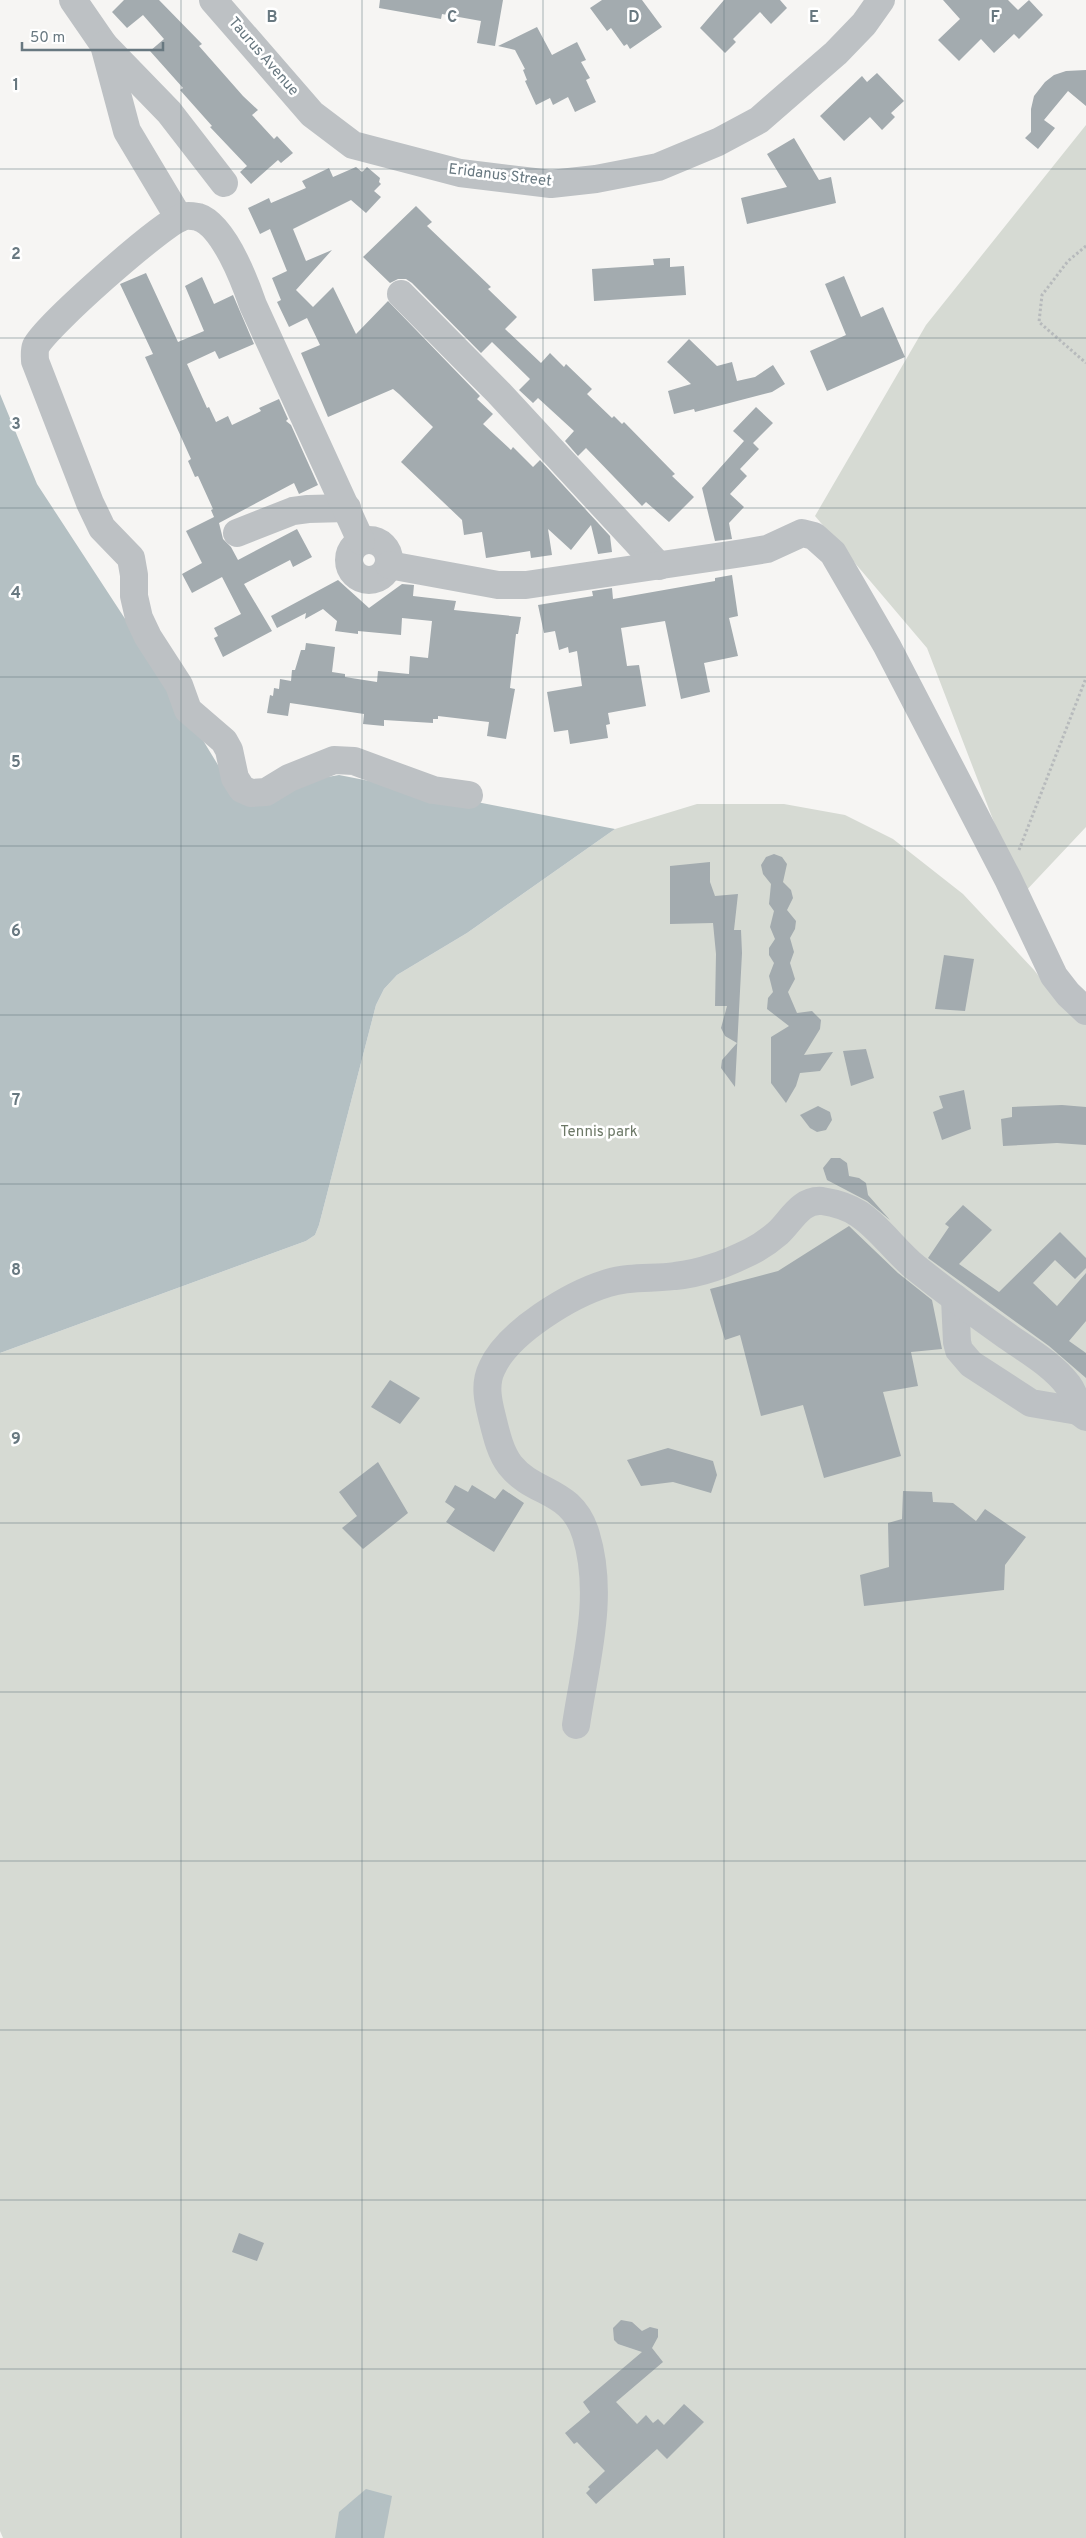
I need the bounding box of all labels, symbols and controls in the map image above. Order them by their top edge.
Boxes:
text: B [266,8,278,28]
text: C [447,8,457,28]
text: D [628,8,640,28]
text: E [809,8,819,28]
text: F [990,8,1000,28]
street label: Taurus Avenue [224,14,302,100]
scale bar [22,20,164,52]
text: 50 m [30,29,65,48]
text: 1 [13,76,19,96]
street label: Eridanus Street [447,160,553,192]
text: 2 [11,245,21,265]
text: 3 [11,415,21,435]
text: 4 [11,584,21,604]
text: 5 [11,753,21,773]
text: 6 [11,922,21,942]
text: 7 [12,1091,20,1111]
park label: Tennis park [560,1123,638,1142]
text: 8 [11,1261,21,1281]
text: 9 [11,1430,21,1450]

